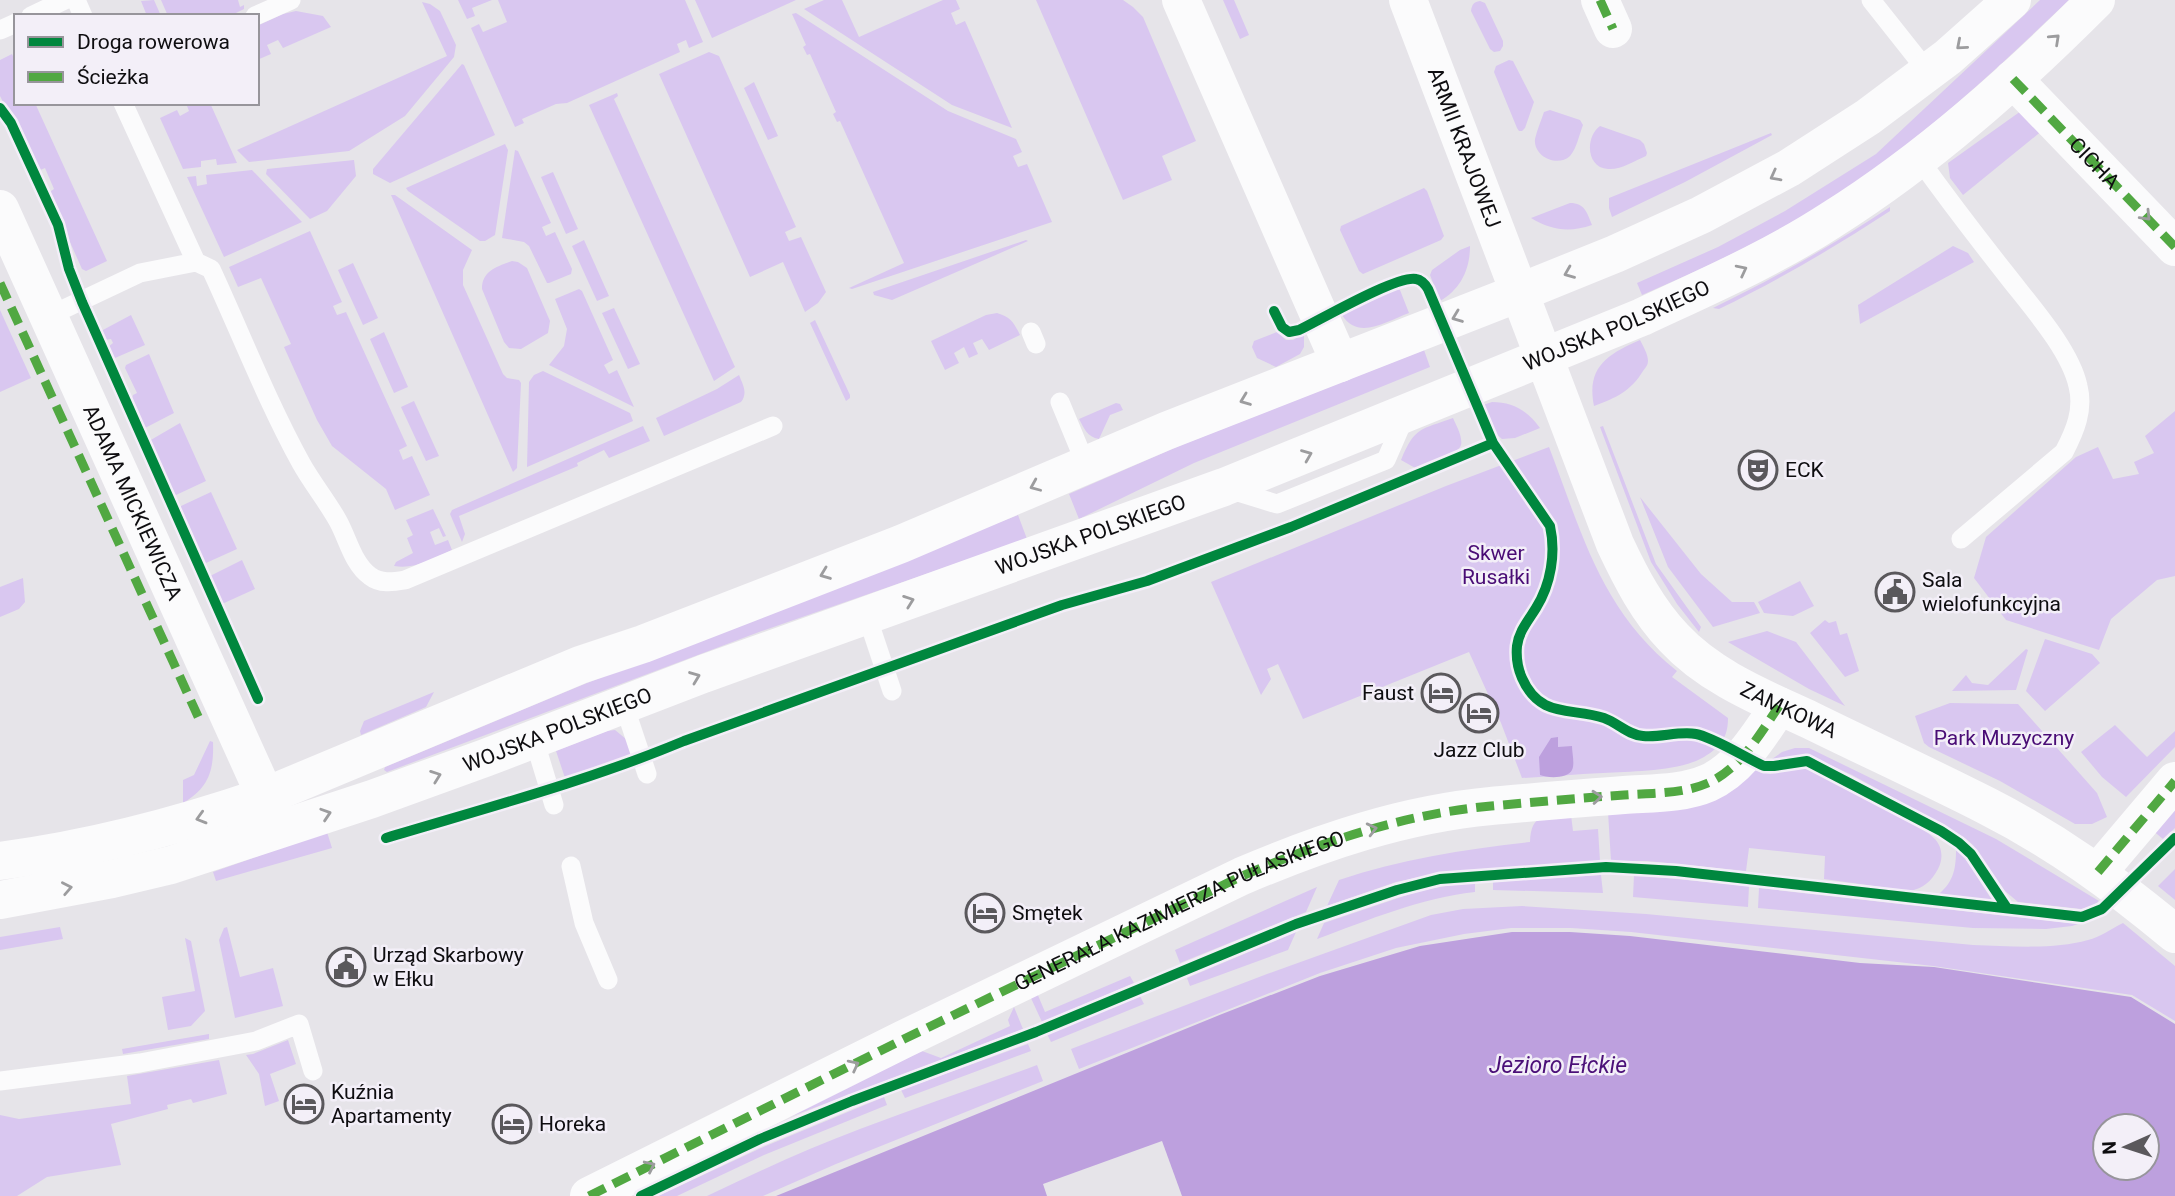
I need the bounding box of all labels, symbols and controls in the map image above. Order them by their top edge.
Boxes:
legend [14,14,259,105]
text: Droga rowerowa [77,30,230,54]
one-way arrow [2047,35,2060,48]
one-way arrow [1956,37,1969,49]
street label: ARMII KRAJOWEJ [1423,64,1506,231]
text: Ścieżka [77,65,149,89]
street label: CICHA [2064,133,2125,194]
one-way arrow [1770,167,1782,181]
one-way arrow [2137,208,2150,221]
one-way arrow [1564,264,1576,278]
one-way arrow [1735,265,1747,279]
street label: WOJSKA POLSKIEGO [1520,275,1714,376]
one-way arrow [1451,309,1464,323]
one-way arrow [1240,391,1252,405]
street label: ADAMA MICKIEWICZA [78,401,187,604]
one-way arrow [1300,449,1312,463]
theatre icon: ECK [1737,449,1779,491]
place label: ECK [1785,458,1825,482]
one-way arrow [1030,478,1042,492]
street label: WOJSKA POLSKIEGO [992,490,1189,580]
park label: Skwer Rusałki [1462,541,1530,589]
one-way arrow [819,565,831,579]
place label: Sala wielofunkcyjna [1922,568,2061,616]
public building icon: Sala wielofunkcyjna [1874,571,1916,613]
one-way arrow [903,595,915,609]
one-way arrow [688,672,700,686]
hotel icon: Faust [1420,672,1462,714]
street label: ZAMKOWA [1736,677,1841,743]
place label: Faust [1362,681,1414,705]
street label: WOJSKA POLSKIEGO [460,683,655,777]
hotel icon: Jazz Club [1458,692,1500,734]
park label: Park Muzyczny [1934,726,2074,750]
place label: Jazz Club [1433,738,1525,762]
one-way arrow [430,770,442,784]
one-way arrow [1592,790,1603,805]
one-way arrow [320,808,332,822]
one-way arrow [195,809,207,824]
one-way arrow [1366,823,1378,837]
street label: GENERAŁA KAZIMIERZA PUŁASKIEGO [1011,826,1347,996]
one-way arrow [61,881,73,896]
hotel icon: Smętek [964,892,1006,934]
place label: Smętek [1012,901,1083,925]
place label: Urząd Skarbowy w Ełku [373,943,524,991]
public building icon: Urząd Skarbowy w Ełku [325,946,367,988]
water label: Jezioro Ełckie [1489,1052,1627,1079]
one-way arrow [847,1060,859,1073]
place label: Kuźnia Apartamenty [331,1080,452,1128]
hotel icon: Kuźnia Apartamenty [283,1083,325,1125]
hotel icon: Horeka [491,1103,533,1145]
place label: Horeka [539,1112,606,1136]
north arrow [2091,1112,2161,1182]
text: N [2098,1141,2121,1155]
one-way arrow [643,1160,655,1174]

